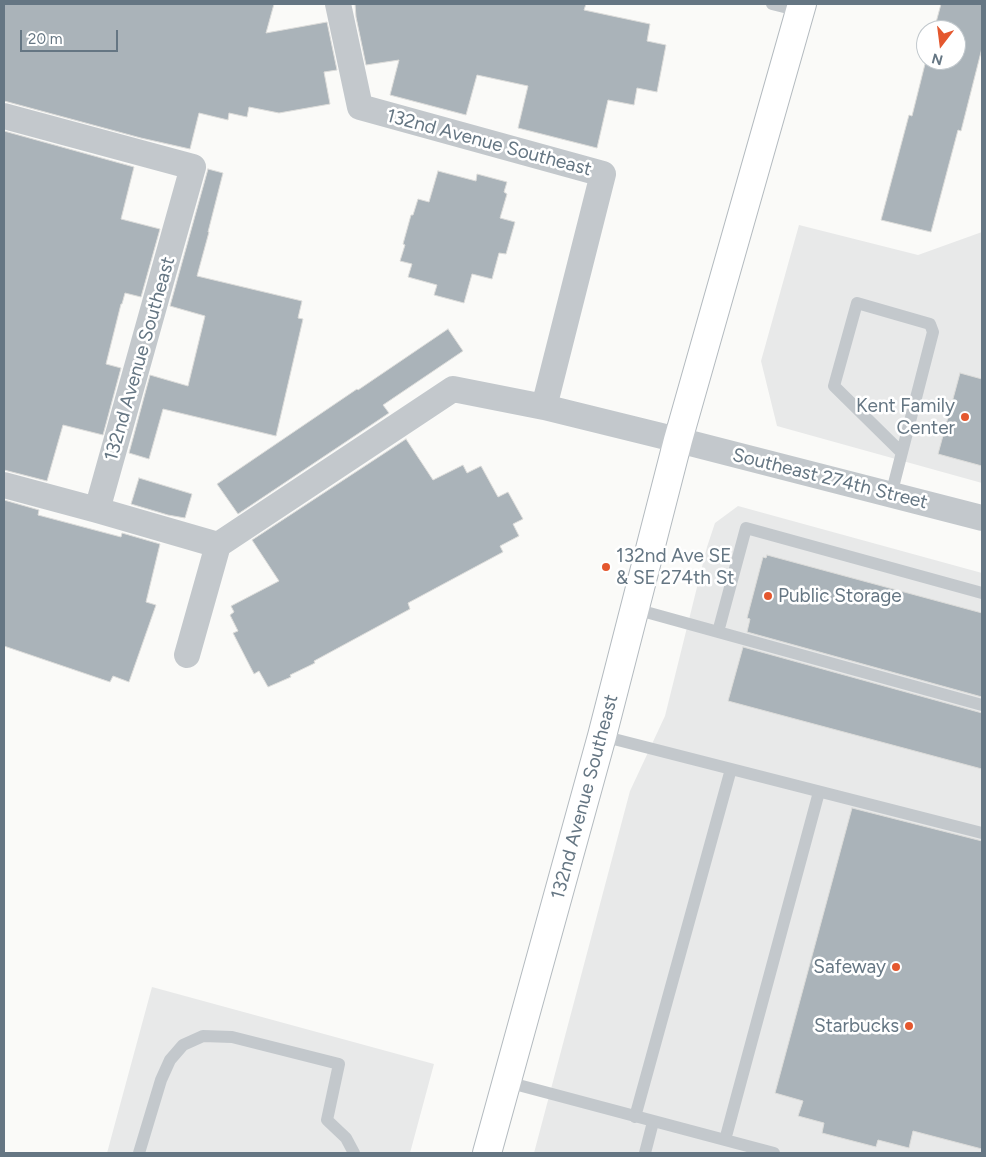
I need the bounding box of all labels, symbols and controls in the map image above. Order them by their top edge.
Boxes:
scale bar [22,20,120,52]
north arrow [916,20,966,70]
text: 20 m [28,30,62,48]
text: N [930,49,945,69]
street label: 132nd Avenue Southeast [384,105,594,181]
street label: 132nd Avenue Southeast [100,254,180,464]
place label: Kent Family Center [856,395,955,439]
marker: Kent Family Center [959,411,971,423]
street label: Southeast 274th Street [730,444,930,514]
place label: 132nd Ave SE & SE 274th St [616,545,734,589]
marker: 132nd Ave SE & SE 274th St [600,561,612,573]
place label: Public Storage [778,585,902,607]
marker: Public Storage [762,590,774,602]
street label: 132nd Avenue Southeast [547,692,623,902]
place label: Safeway [813,956,886,978]
marker: Safeway [890,961,902,973]
place label: Starbucks [814,1015,899,1037]
marker: Starbucks [903,1020,915,1032]

